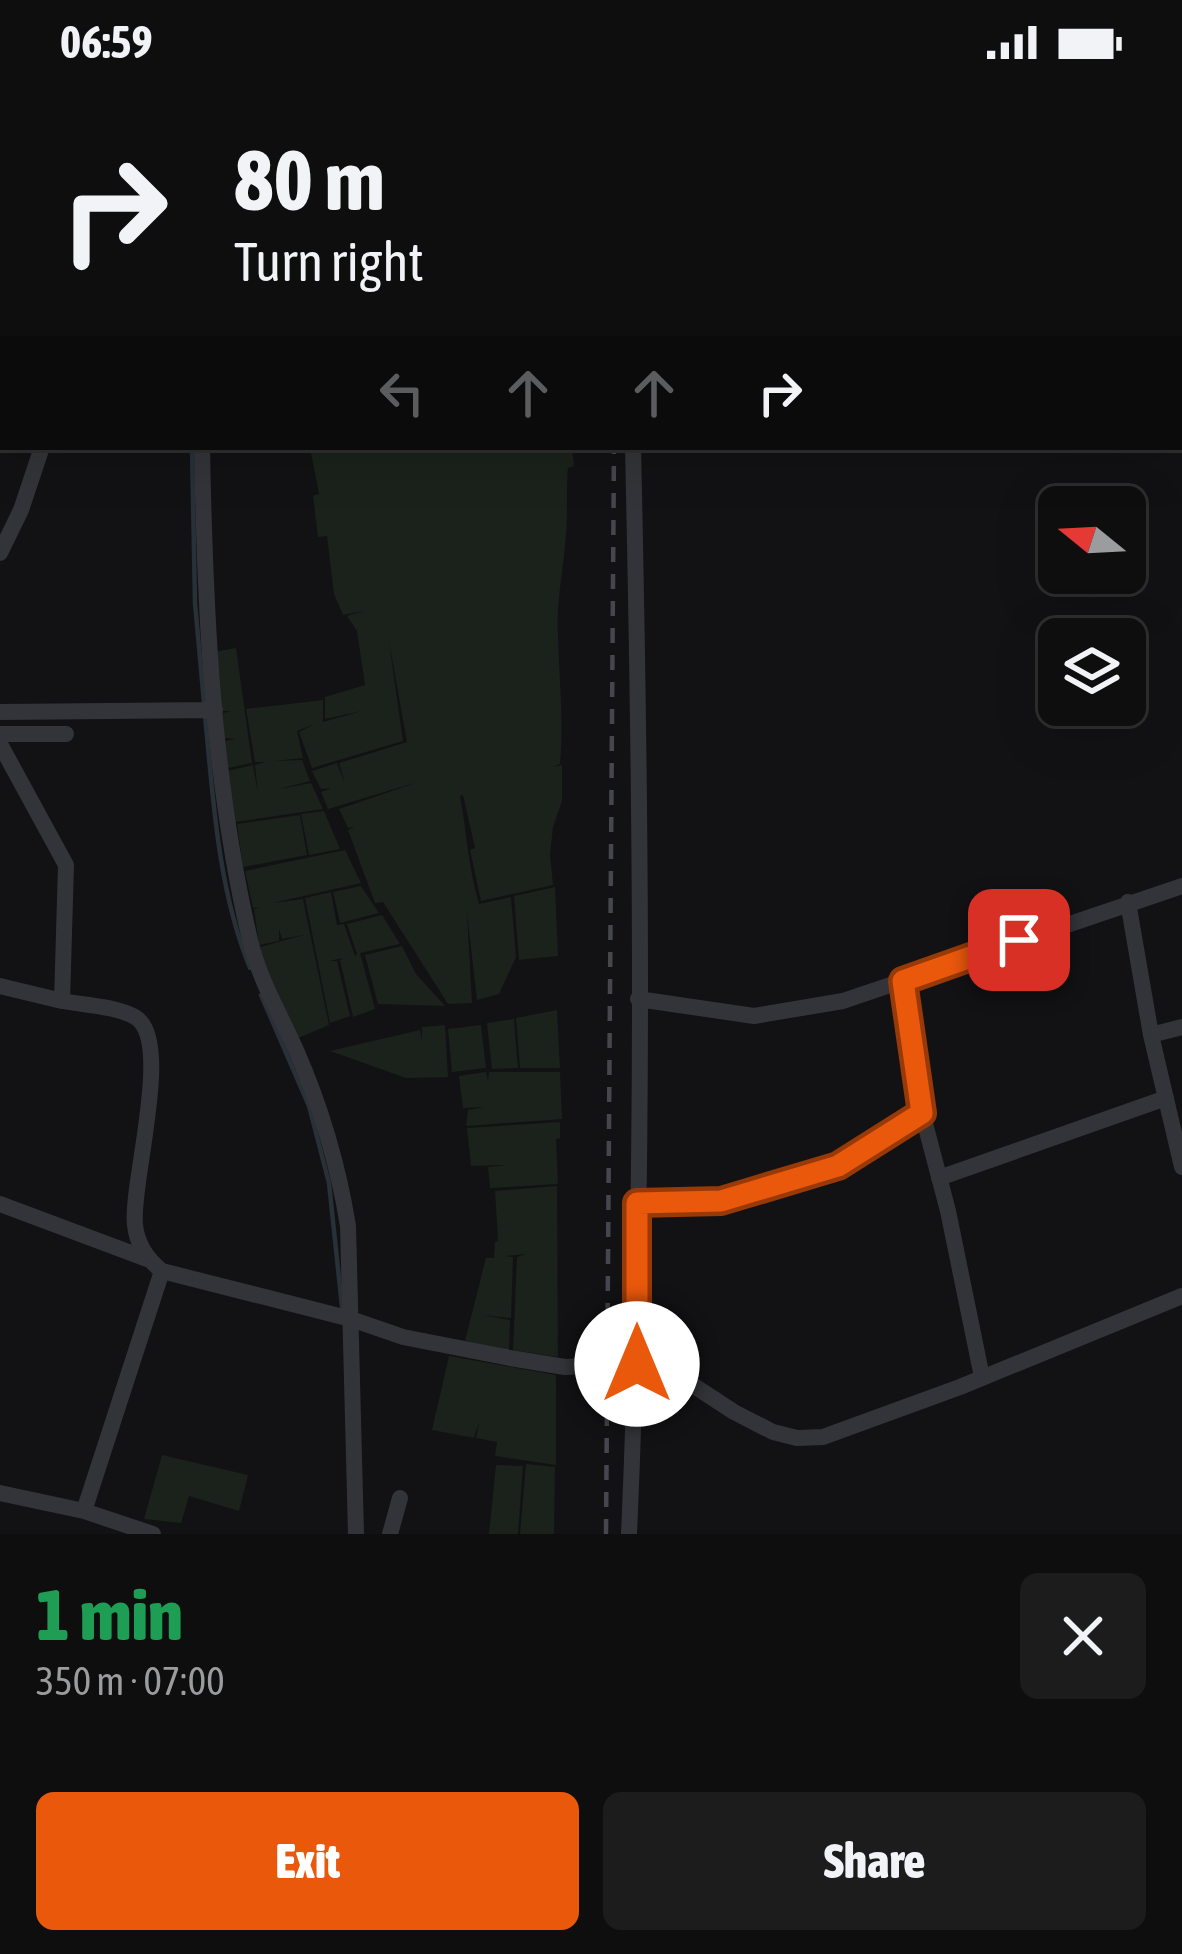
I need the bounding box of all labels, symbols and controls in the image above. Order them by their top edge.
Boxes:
text: 06:59 [60,16,153,68]
icon: right [36,132,192,288]
text: 80 m [234,132,385,228]
text: Turn right [234,231,424,292]
icon: left [369,360,435,426]
icon: ahead [495,360,561,426]
icon: ahead [621,360,687,426]
icon: right [747,360,813,426]
north arrow [1038,486,1146,594]
map controls [1038,486,1146,726]
button: layers [1038,618,1146,726]
pin [968,889,1070,991]
icon: arrive [986,907,1052,973]
position arrow [574,1301,700,1427]
text: 1 min [36,1573,183,1655]
button: close [1020,1573,1146,1699]
text: 350 m · 07:00 [36,1659,225,1703]
button: Exit [36,1792,579,1930]
button: Share [603,1792,1146,1930]

